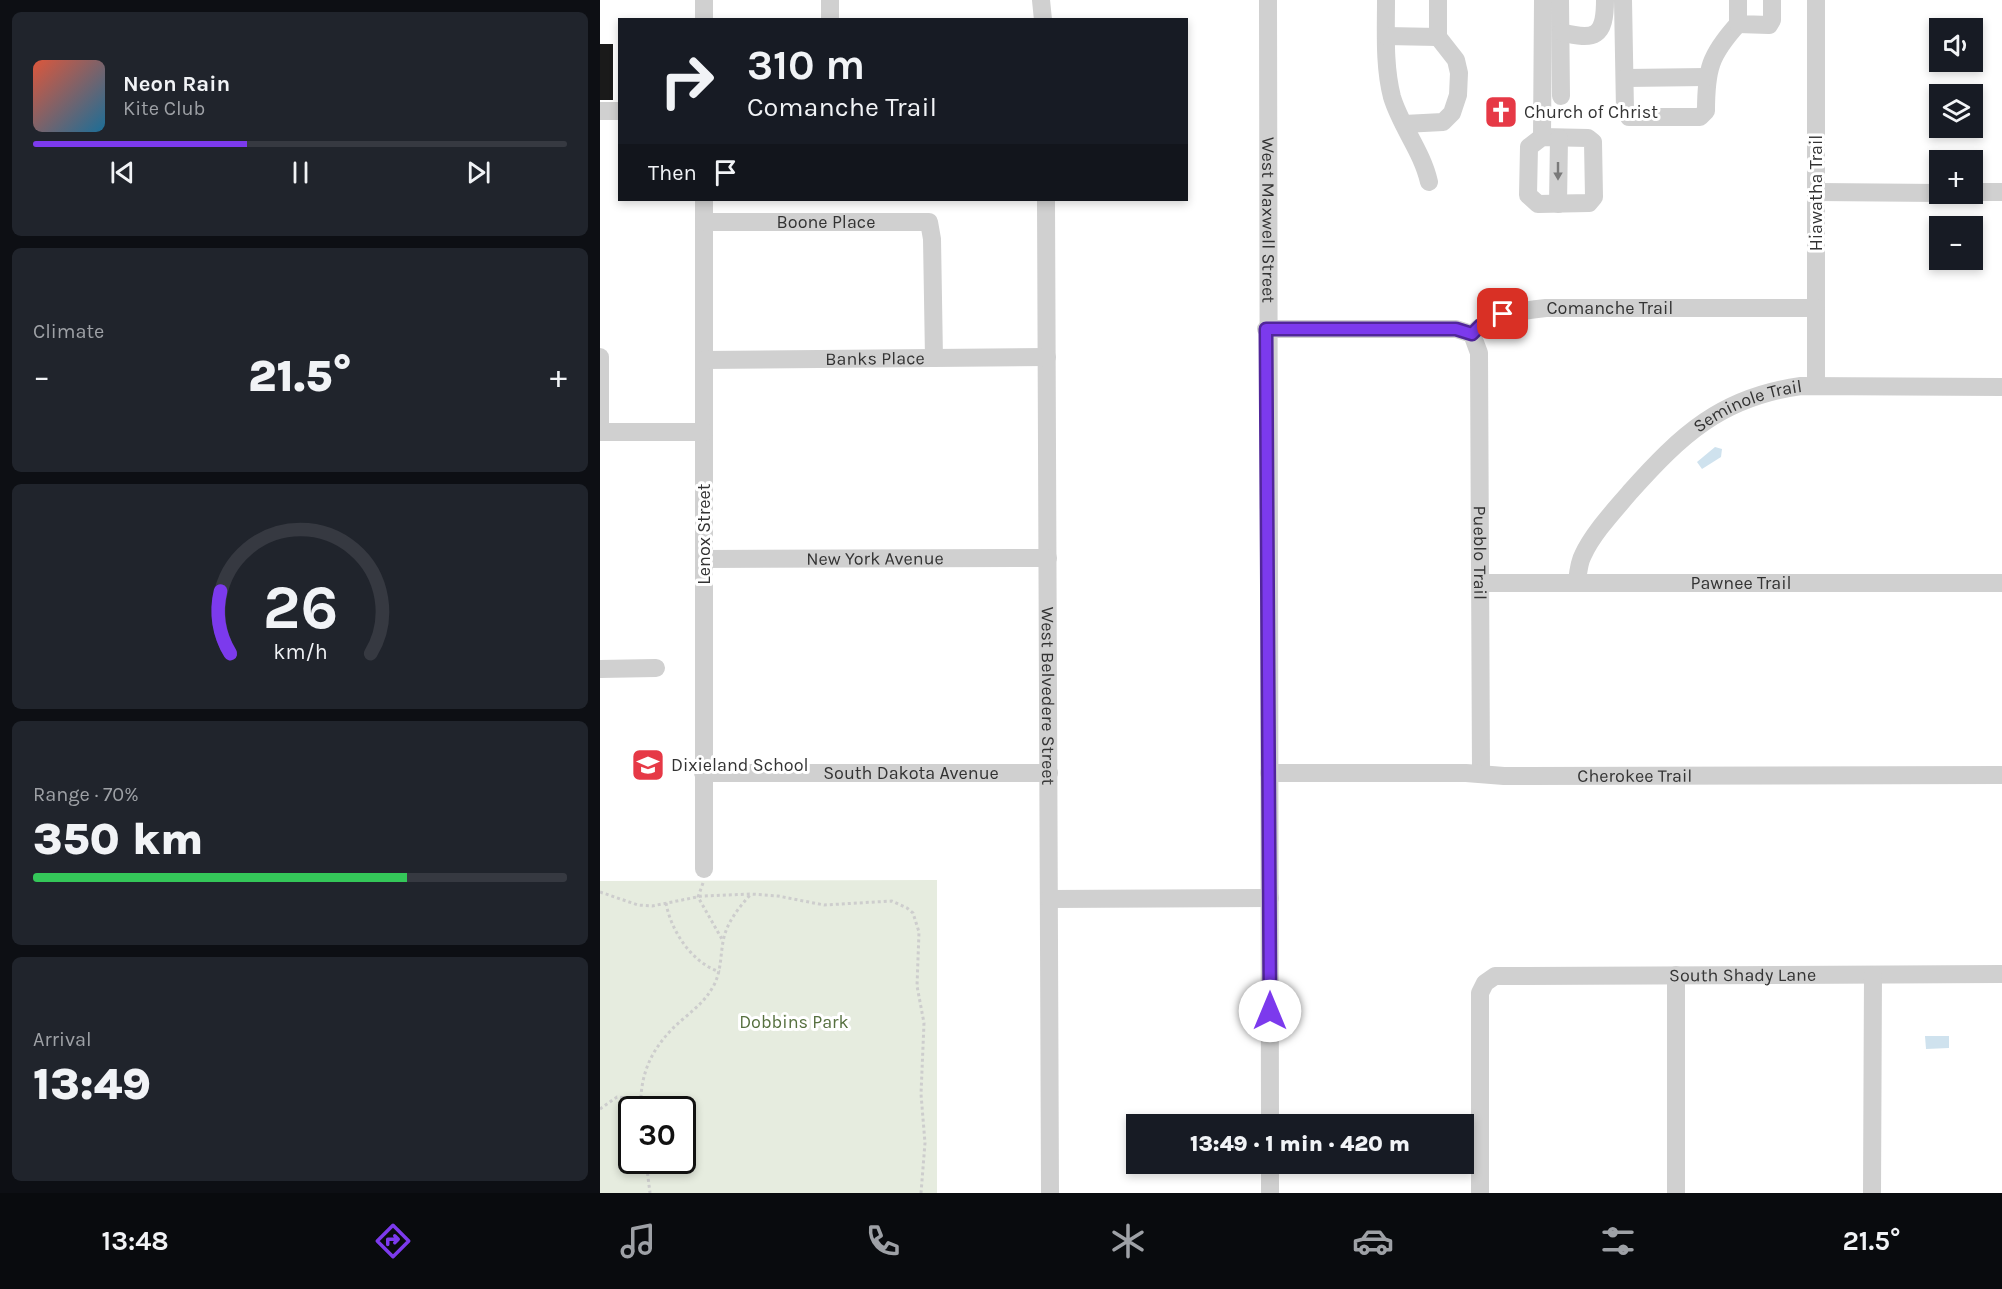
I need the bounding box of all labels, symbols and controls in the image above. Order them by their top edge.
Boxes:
map controls [1929,18,1983,270]
button: sound [1929,18,1983,72]
text: 310 m [747,40,865,90]
icon: right [648,42,726,120]
text: Neon Rain [123,71,230,97]
button: layers [1929,84,1983,138]
text: Comanche Trail [747,91,937,123]
church icon: Church of Christ [1483,94,1519,130]
text: Kite Club [123,97,205,120]
place label: Church of Christ [1524,101,1658,123]
street label: Hiawatha Trail [1805,135,1827,251]
street label: West Maxwell Street [1257,137,1280,303]
button: + [1929,150,1983,204]
icon: previous [106,156,139,189]
icon: pause [284,156,317,189]
icon: next [462,156,495,189]
icon: arrive [709,156,742,189]
text: Then [648,160,697,186]
one-way arrow [1554,161,1563,180]
street label: Boone Place [777,211,875,233]
button: − [1929,216,1983,270]
pin [1477,288,1528,339]
icon: arrive [1486,297,1519,330]
street label: Comanche Trail [1547,297,1673,319]
text: Climate [33,320,104,343]
street label: Banks Place [825,347,925,370]
text: 21.5° [248,350,352,402]
text: − [33,357,50,395]
text: + [550,357,567,395]
street label: Seminole Trail [1689,375,1804,437]
street label: Lenox Street [693,483,715,585]
street label: Pueblo Trail [1469,505,1491,600]
street label: New York Avenue [806,547,944,570]
text: 26 [262,571,338,644]
street label: Pawnee Trail [1690,572,1792,594]
street label: West Belvedere Street [1037,607,1059,786]
text: km/h [273,639,327,664]
school or university icon: Dixieland School [630,747,666,783]
place label: Dixieland School [671,754,809,776]
street label: South Dakota Avenue [823,762,999,784]
street label: Cherokee Trail [1577,765,1692,787]
text: Range · 70% [33,783,139,806]
text: 350 km [33,813,203,865]
street label: South Shady Lane [1669,964,1816,986]
position arrow [1238,979,1302,1043]
park label: Dobbins Park [739,1011,849,1033]
text: Arrival [33,1028,92,1051]
text: 13:49 [33,1058,151,1110]
speed limit sign: 30 [618,1096,696,1174]
text: 13:49 · 1 min · 420 m [1190,1131,1410,1157]
icon: directions [372,1220,414,1262]
icon: music [617,1220,659,1262]
icon: phone [862,1220,904,1262]
icon: climate [1107,1220,1149,1262]
icon: car [1352,1220,1394,1262]
icon: filters [1597,1220,1639,1262]
text: 13:48 [102,1225,169,1257]
text: 21.5° [1842,1225,1900,1257]

